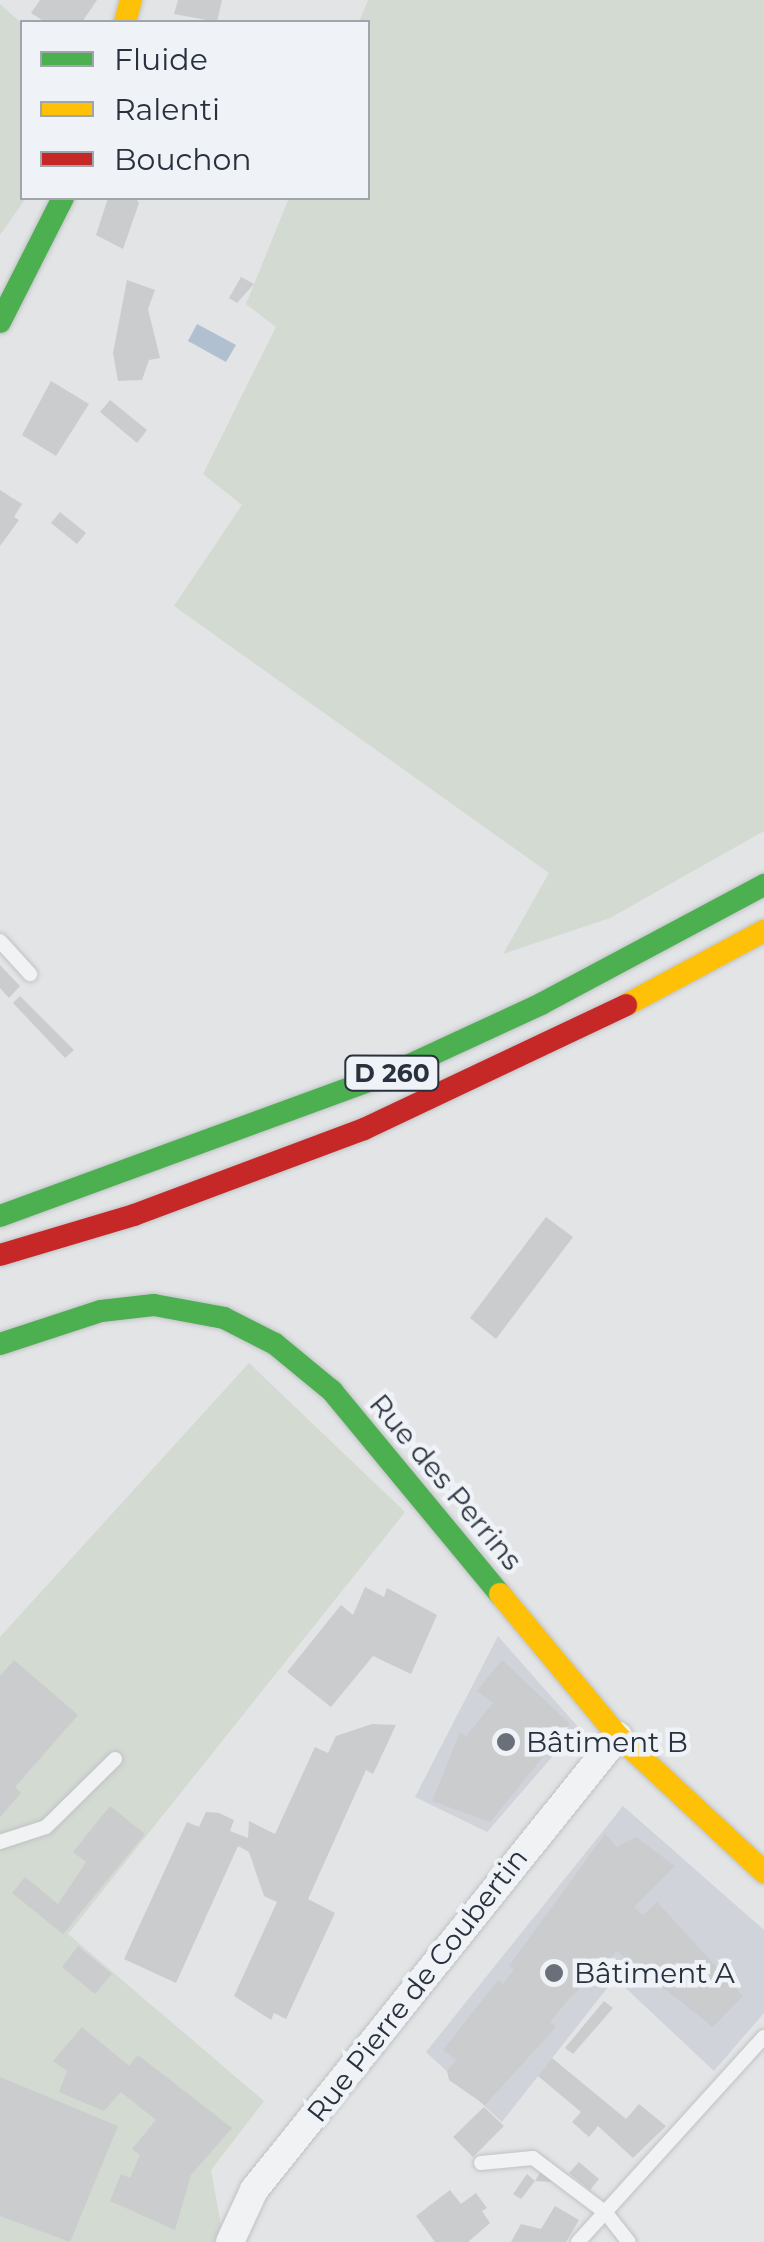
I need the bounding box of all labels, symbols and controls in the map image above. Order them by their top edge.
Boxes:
legend [20,20,370,200]
text: Fluide [114,41,208,78]
text: Ralenti [114,91,220,128]
text: Bouchon [114,141,252,178]
road number: D 260 [342,1053,442,1093]
street label: Rue des Perrins [363,1387,529,1577]
place label: Bâtiment B [526,1725,688,1759]
marker: Bâtiment B [495,1731,517,1753]
street label: Rue Pierre de Coubertin [300,1841,534,2129]
place label: Bâtiment A [574,1956,735,1990]
marker: Bâtiment A [543,1962,565,1984]

